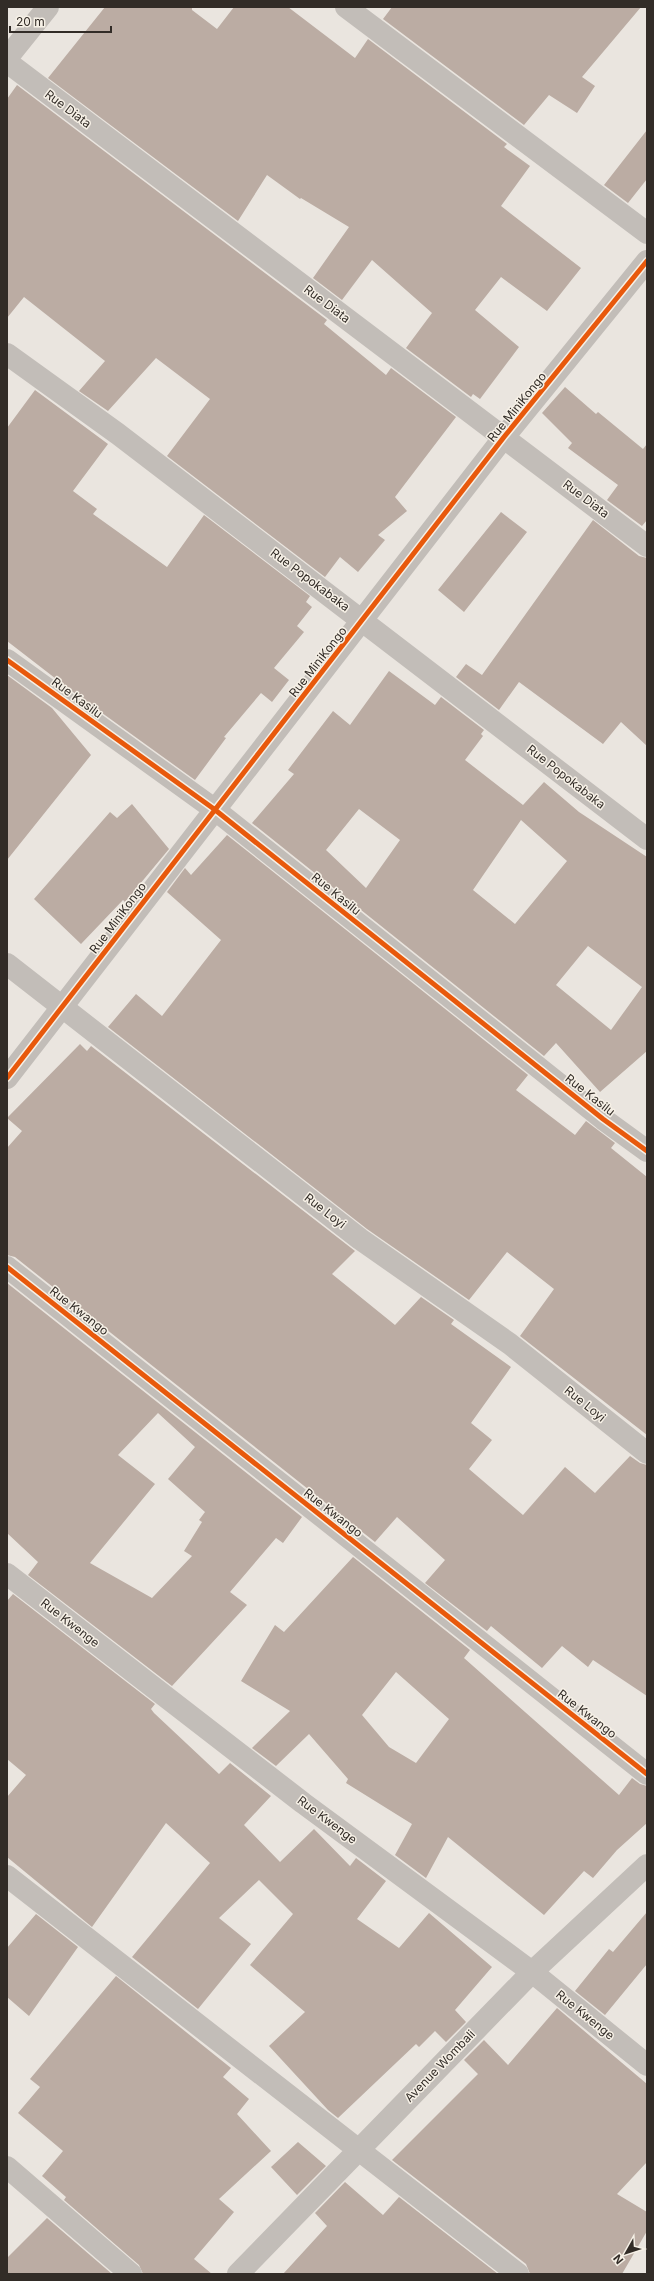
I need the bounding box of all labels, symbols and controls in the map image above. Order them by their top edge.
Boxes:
scale bar [10,8,111,34]
text: 20 m [16,14,45,29]
street label: Rue Diata [42,86,94,131]
street label: Rue Diata [301,281,353,326]
street label: Rue MiniKongo [484,369,549,445]
street label: Rue Diata [560,476,612,521]
street label: Rue Popokabaka [268,545,353,614]
street label: Rue MiniKongo [285,623,350,700]
street label: Rue Kasilu [49,674,106,721]
street label: Rue Popokabaka [524,741,609,812]
street label: Rue Kasilu [309,869,364,918]
street label: Rue MiniKongo [86,879,149,956]
street label: Rue Kasilu [562,1070,618,1119]
street label: Rue Loyi [302,1190,349,1232]
street label: Rue Kwango [47,1283,112,1338]
street label: Rue Loyi [562,1382,609,1425]
street label: Rue Kwango [301,1485,366,1540]
street label: Rue Kwenge [38,1595,103,1650]
street label: Rue Kwango [555,1686,620,1741]
street label: Rue Kwenge [295,1792,360,1847]
street label: Rue Kwenge [553,1987,617,2043]
street label: Avenue Wombali [401,2026,478,2105]
north arrow [606,2233,646,2273]
text: N [610,2252,626,2267]

